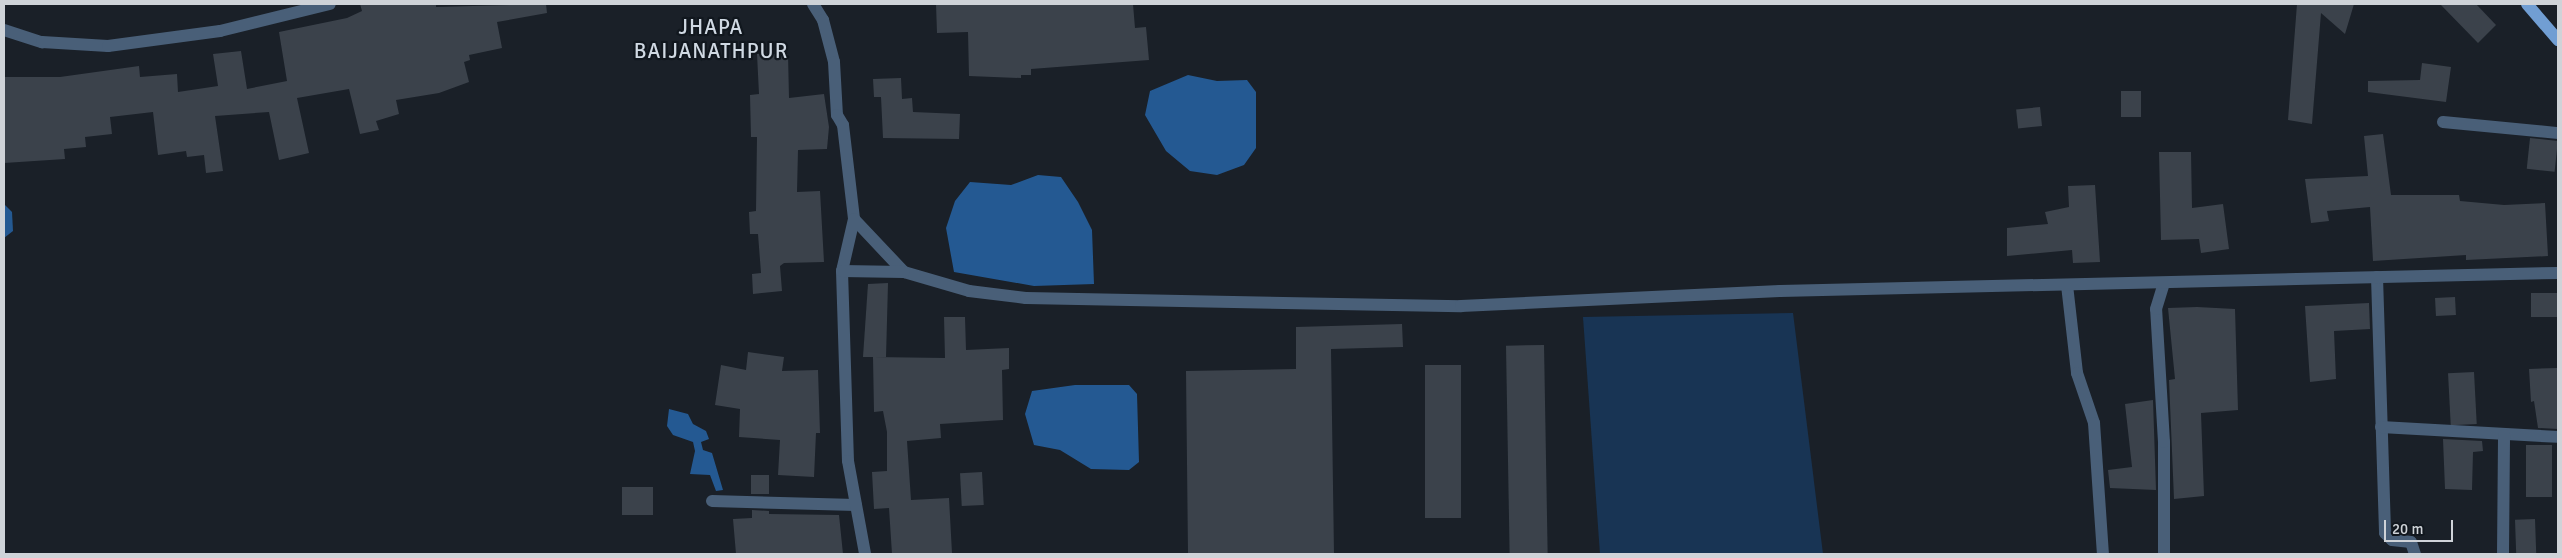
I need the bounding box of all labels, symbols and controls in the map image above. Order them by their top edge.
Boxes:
district label: JHAPA BAIJANATHPUR [632,14,790,64]
scale bar [2387,510,2456,542]
text: 20 m [2392,520,2423,538]

